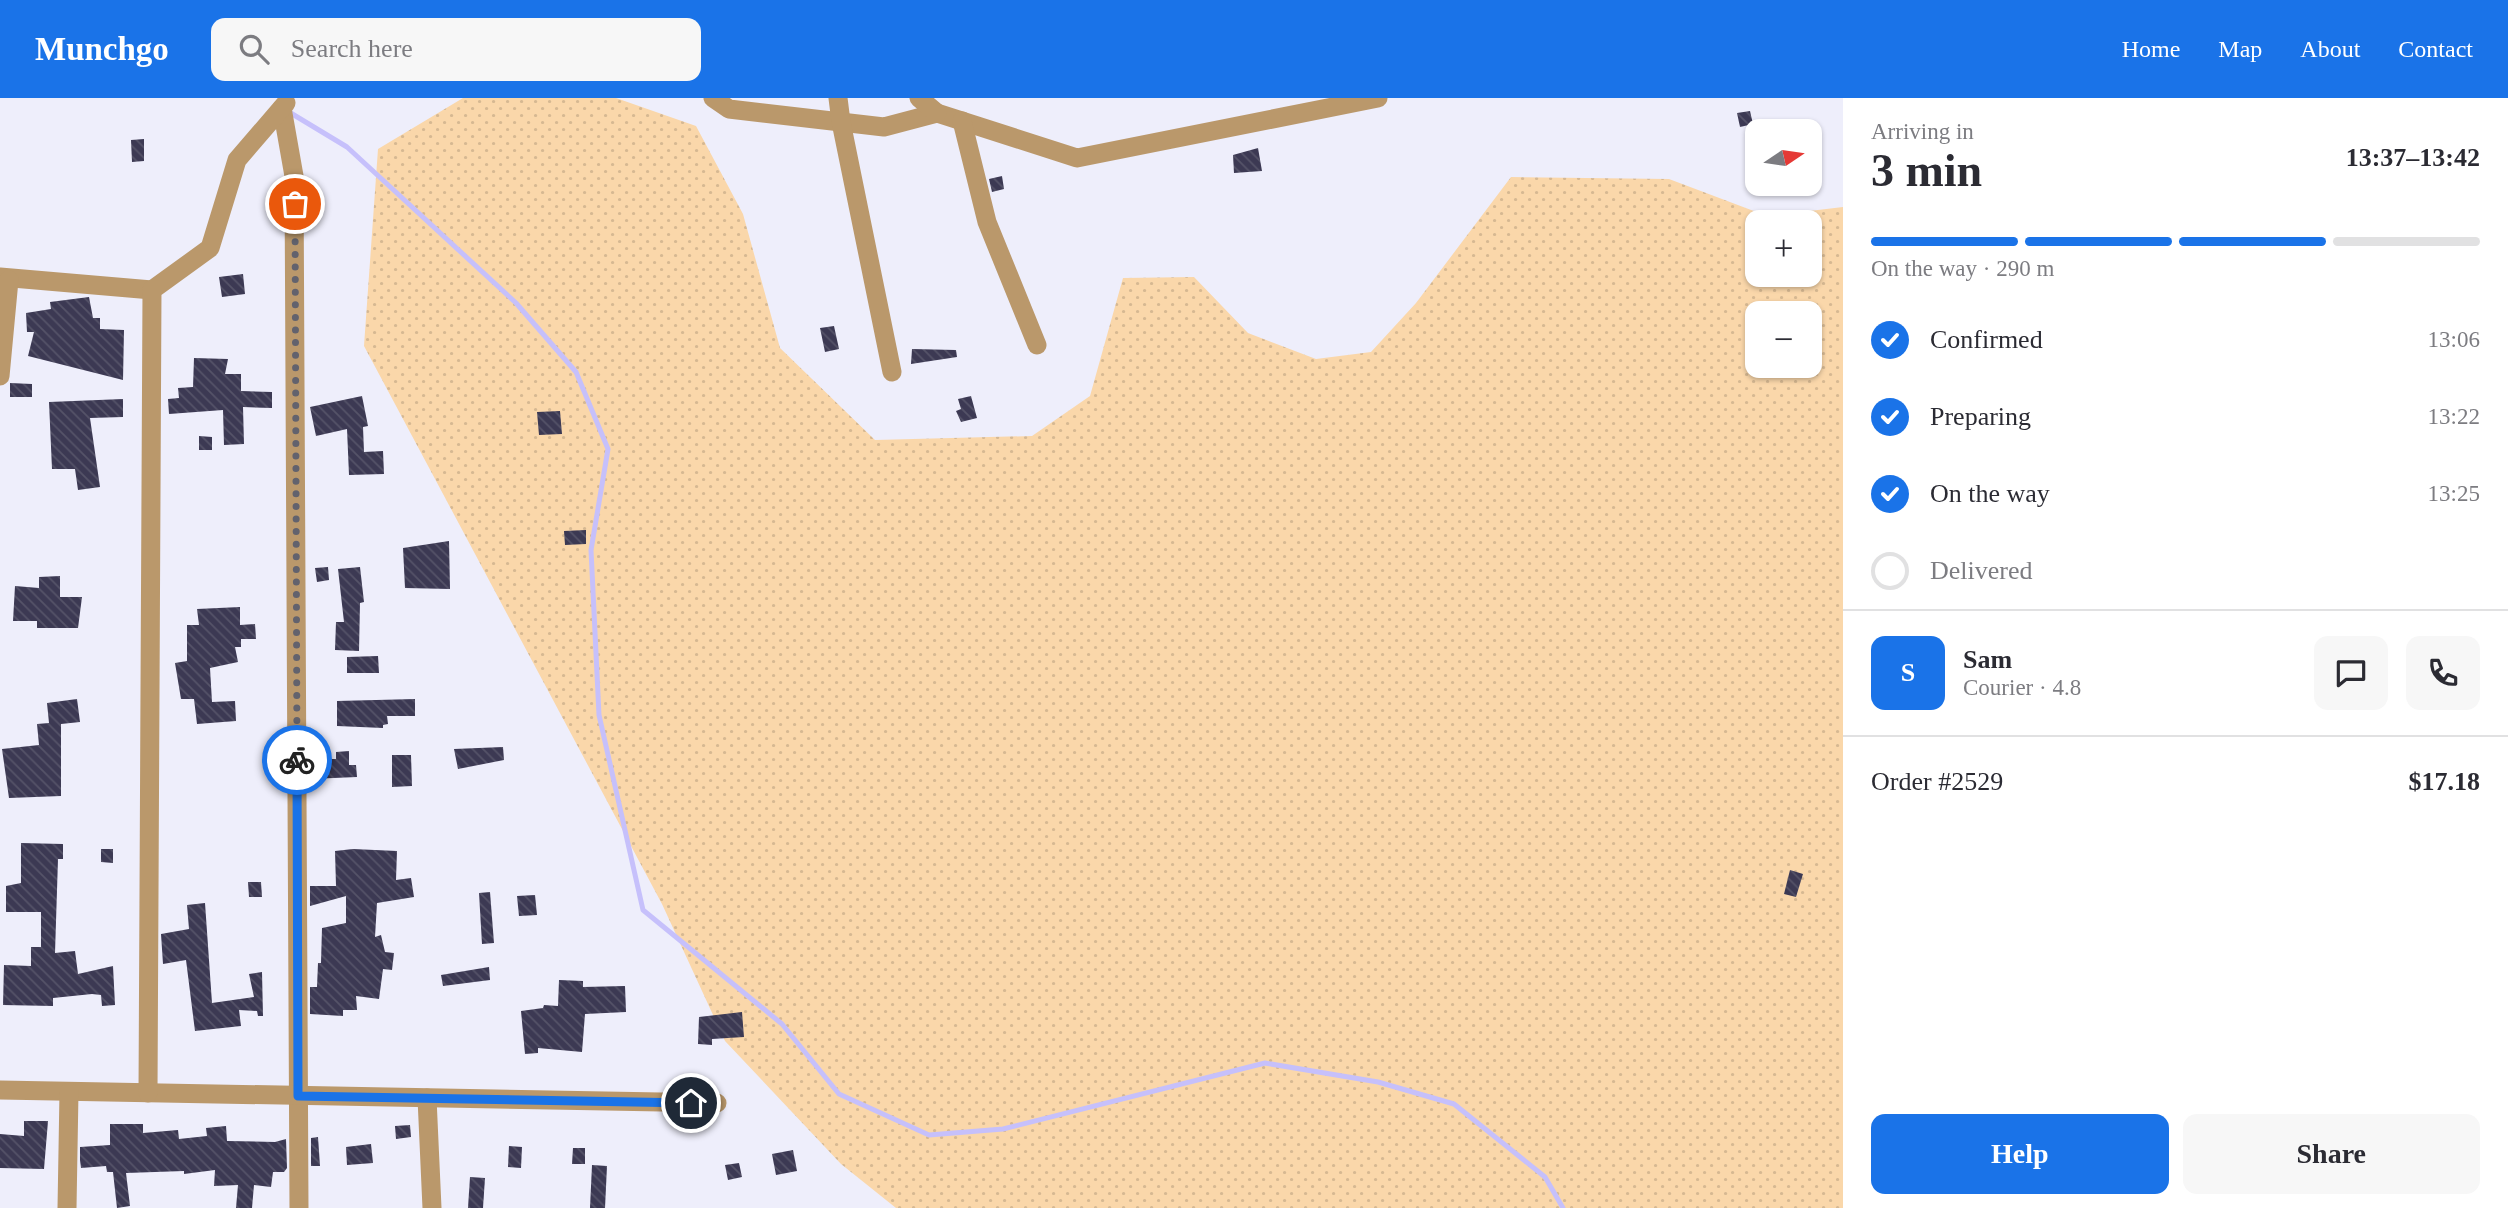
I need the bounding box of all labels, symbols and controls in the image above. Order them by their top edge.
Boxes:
search box [211,18,701,81]
icon: search [235,30,273,68]
text: Munchgo [35,31,169,67]
text: Search here [291,34,413,63]
text: Home [2122,36,2180,62]
text: Map [2218,36,2262,62]
text: About [2300,36,2360,62]
text: Contact [2398,36,2473,62]
north arrow [1745,119,1822,196]
map controls [1745,119,1822,378]
text: Arriving in [1871,119,1974,144]
text: 13:37–13:42 [2346,143,2480,172]
text: 3 min [1871,145,1982,196]
pin [265,174,325,234]
icon: bag [276,185,314,223]
button: + [1745,210,1822,287]
text: On the way · 290 m [1871,256,2054,281]
button: − [1745,301,1822,378]
icon: check [1871,321,1909,359]
text: Confirmed [1930,325,2043,354]
text: 13:06 [2428,327,2480,352]
icon: check [1871,398,1909,436]
text: Preparing [1930,402,2031,431]
text: 13:22 [2428,404,2480,429]
icon: check [1871,475,1909,513]
text: On the way [1930,479,2050,508]
text: 13:25 [2428,481,2480,506]
text: Delivered [1930,556,2033,585]
button: chat [2314,636,2388,710]
button: phone [2406,636,2480,710]
text: Sam [1963,645,2012,674]
text: S [1901,658,1915,687]
text: Courier · 4.8 [1963,675,2081,700]
courier [262,725,332,795]
icon: bike [278,741,316,779]
text: Order #2529 [1871,767,2003,796]
text: $17.18 [2409,767,2480,796]
pin [661,1073,721,1133]
icon: home [672,1084,710,1122]
button: Help [1871,1114,2169,1194]
button: Share [2183,1114,2480,1194]

